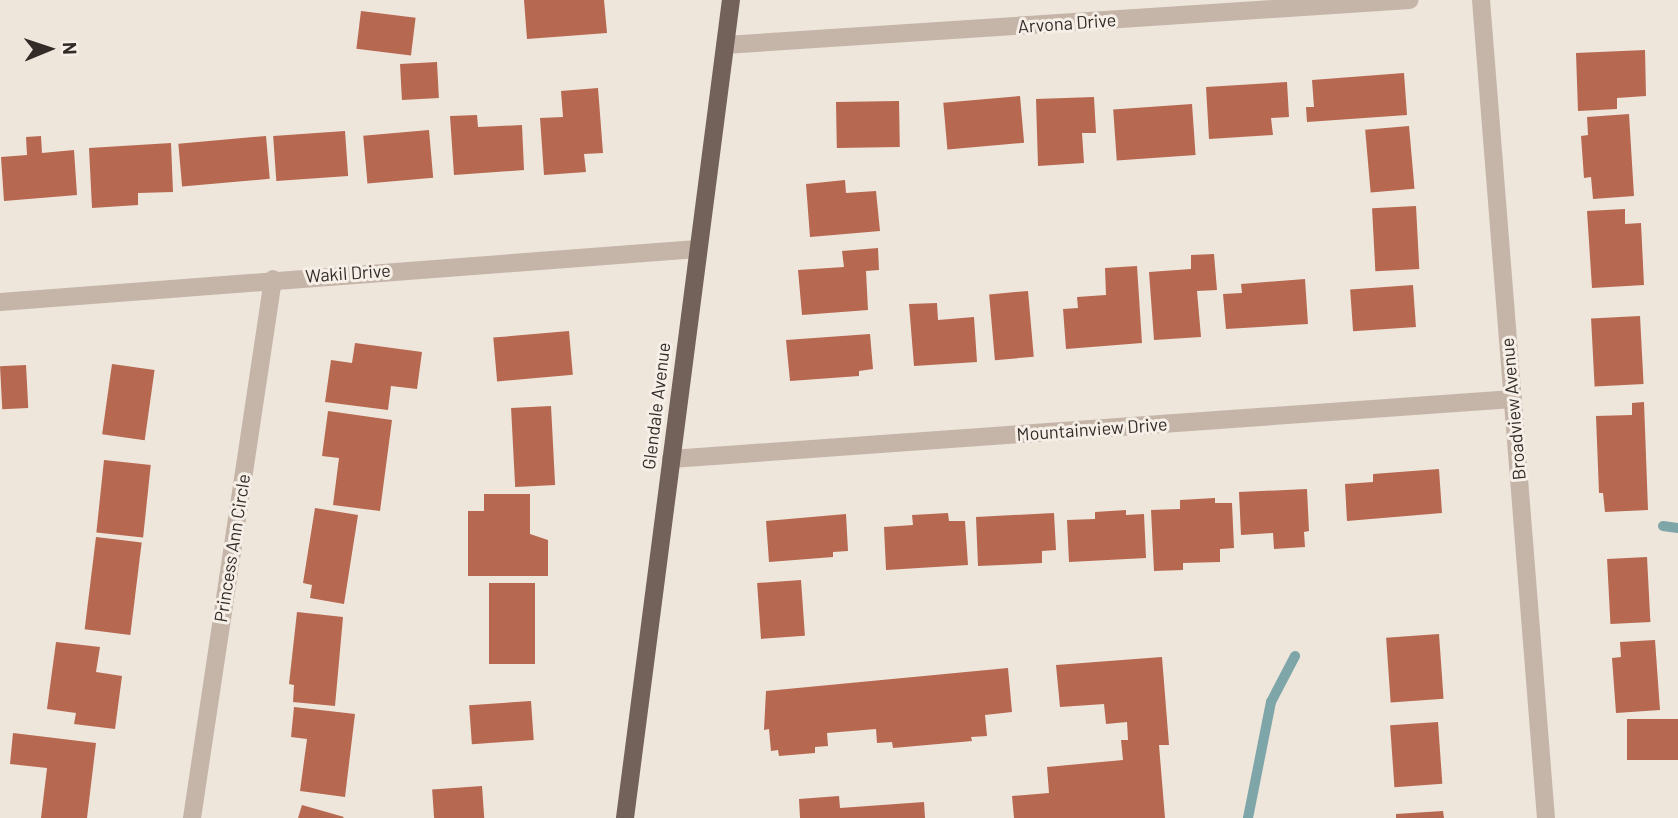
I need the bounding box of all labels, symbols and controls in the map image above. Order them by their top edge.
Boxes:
street label: Arvona Drive [1017,9,1117,37]
north arrow [14,14,84,84]
text: N [59,42,82,55]
street label: Wakil Drive [305,259,391,287]
street label: Broadview Avenue [1496,337,1530,481]
street label: Glendale Avenue [637,341,675,471]
street label: Mountainview Drive [1016,413,1168,445]
street label: Princess Ann Circle [210,472,254,624]

